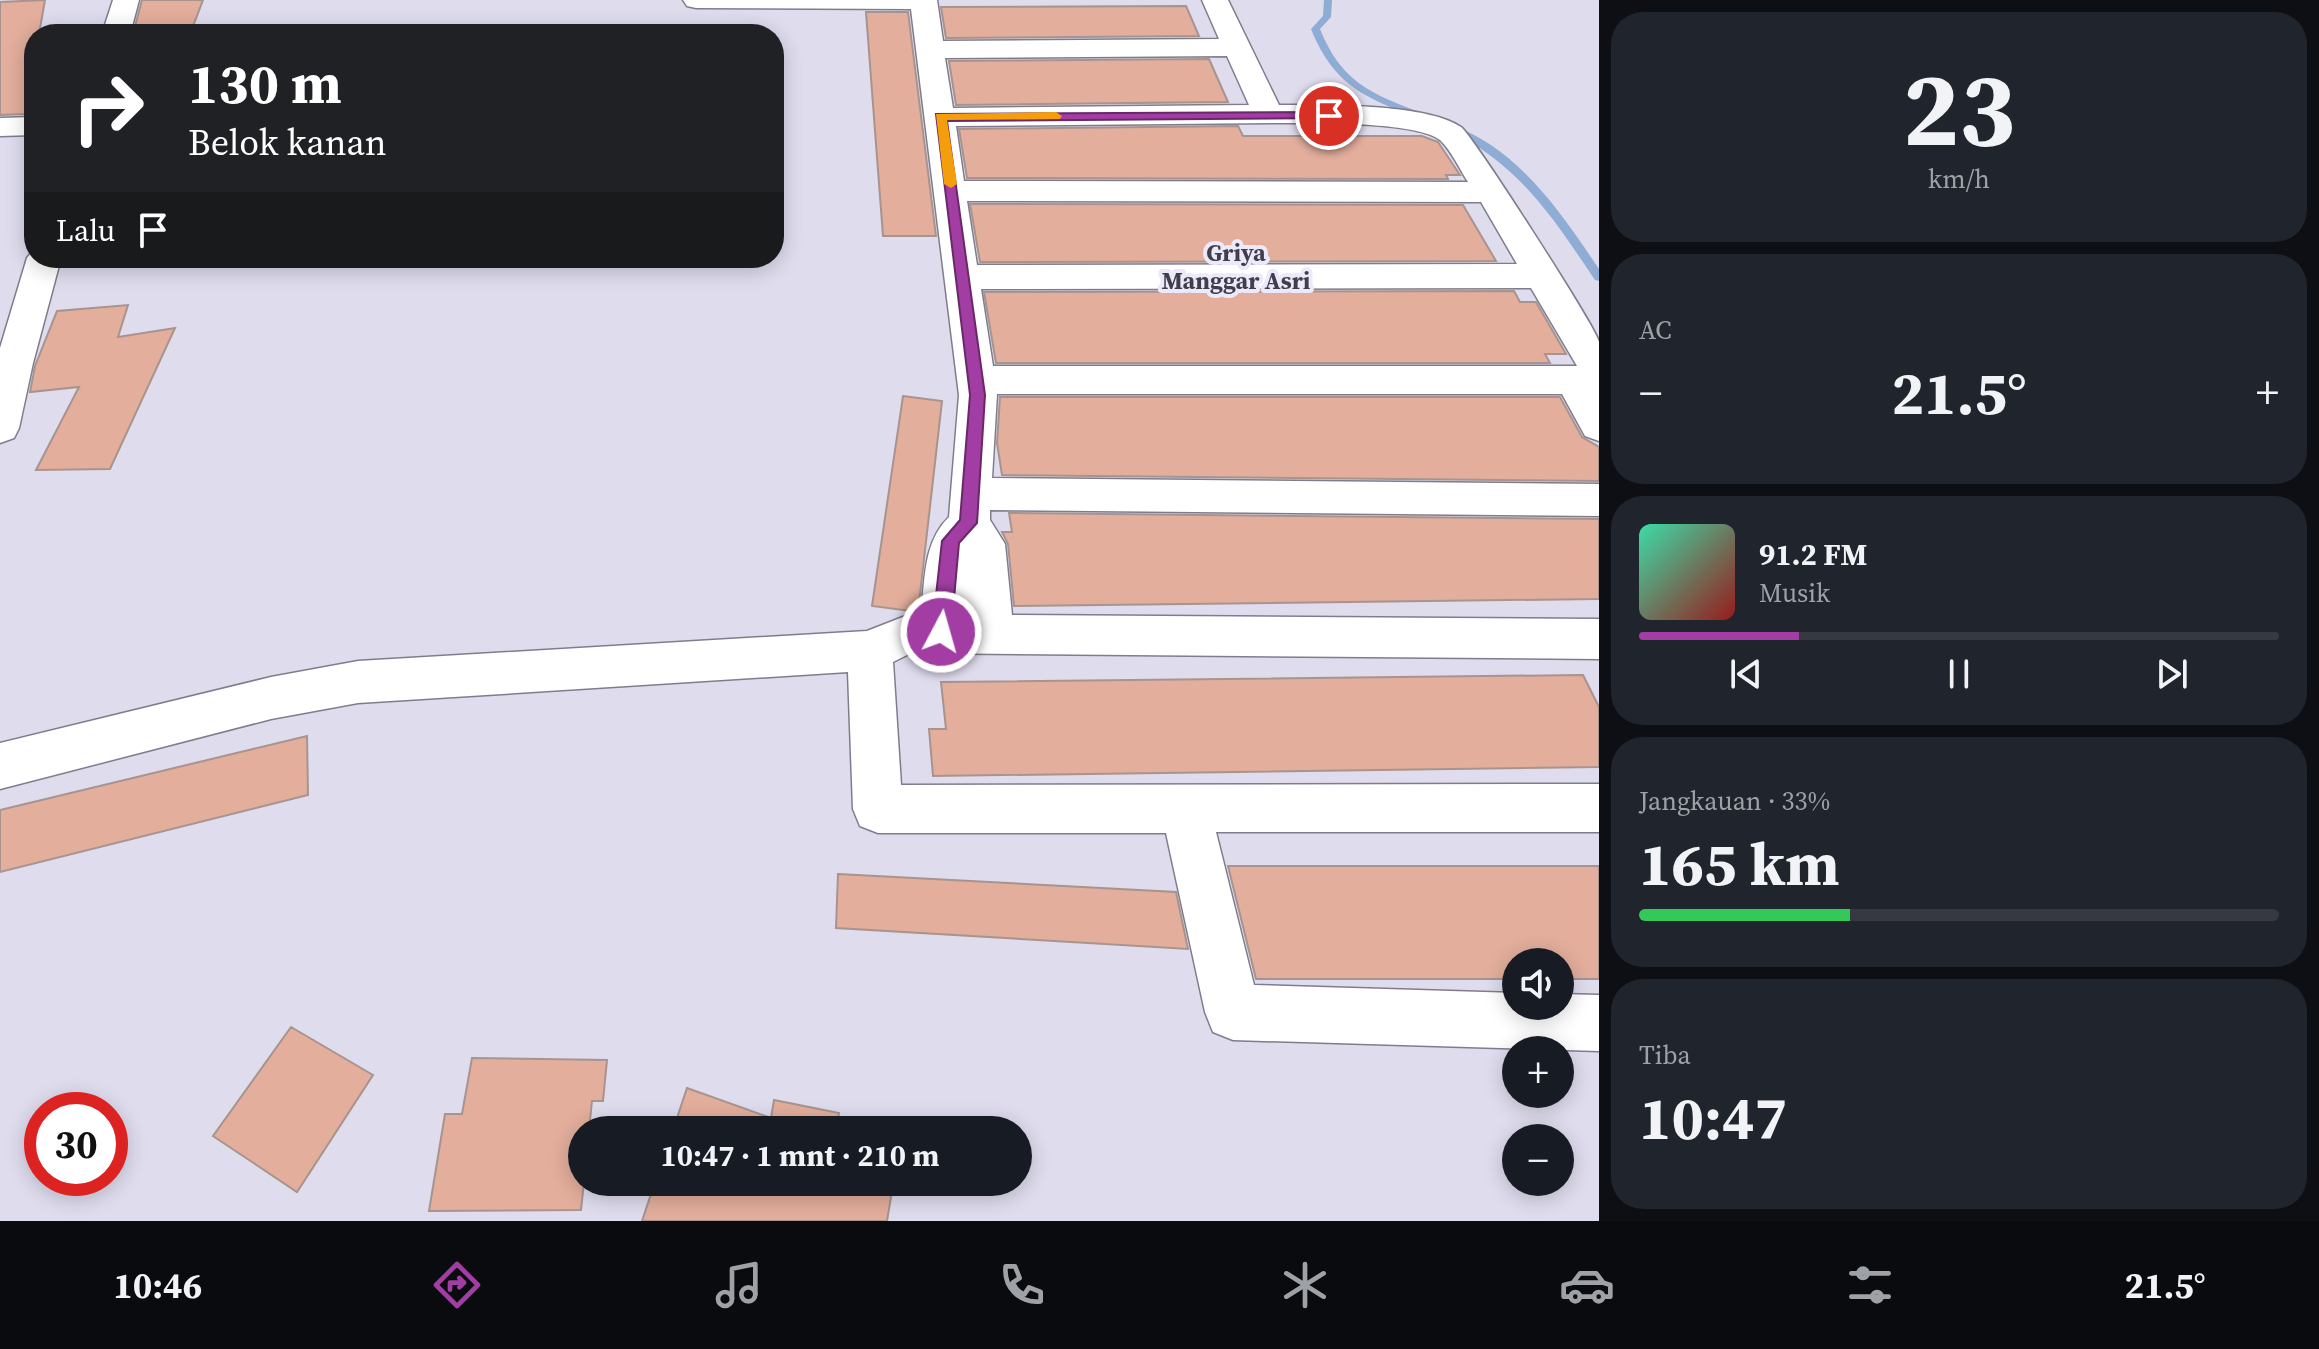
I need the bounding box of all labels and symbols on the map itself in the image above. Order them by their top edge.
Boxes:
pin [1295,82,1363,150]
district label: Griya Manggar Asri [1162,236,1311,297]
position arrow [899,590,983,674]
speed limit sign: 30 [24,1092,128,1196]

